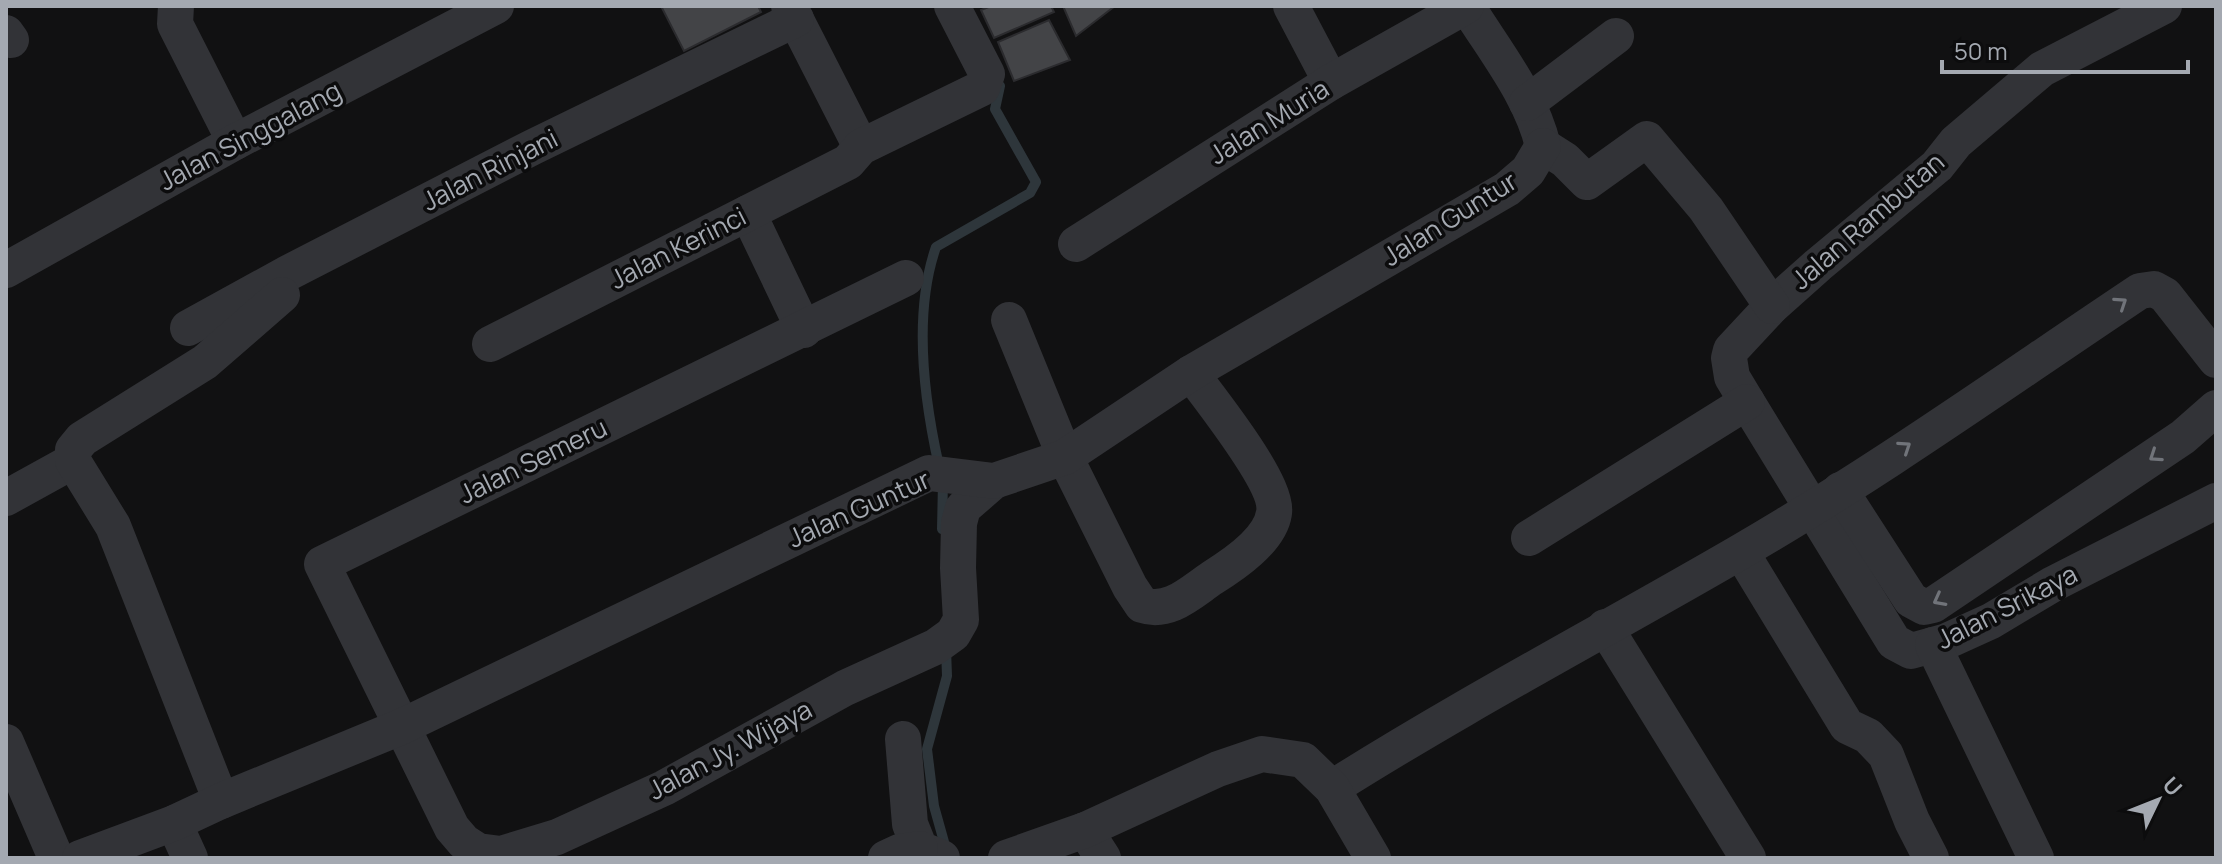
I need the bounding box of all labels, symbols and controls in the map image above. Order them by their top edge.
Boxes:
scale bar [1942,24,2188,74]
text: 50 m [1954,34,2008,67]
street label: Jalan Muria [1202,70,1335,172]
street label: Jalan Singgalang [152,72,347,198]
street label: Jalan Rinjani [415,119,564,219]
street label: Jalan Rambutan [1783,144,1951,297]
street label: Jalan Guntur [1375,163,1524,274]
street label: Jalan Kerinci [603,197,752,297]
one-way arrow [2113,298,2127,313]
street label: Jalan Semeru [453,409,613,511]
one-way arrow [1896,442,1911,457]
one-way arrow [2149,446,2163,461]
street label: Jalan Guntur [782,461,935,555]
street label: Jalan Srikaya [1930,555,2083,657]
one-way arrow [1933,590,1947,606]
street label: Jalan Jy. Wijaya [641,691,818,807]
north arrow [2118,760,2198,840]
text: U [2156,770,2189,802]

